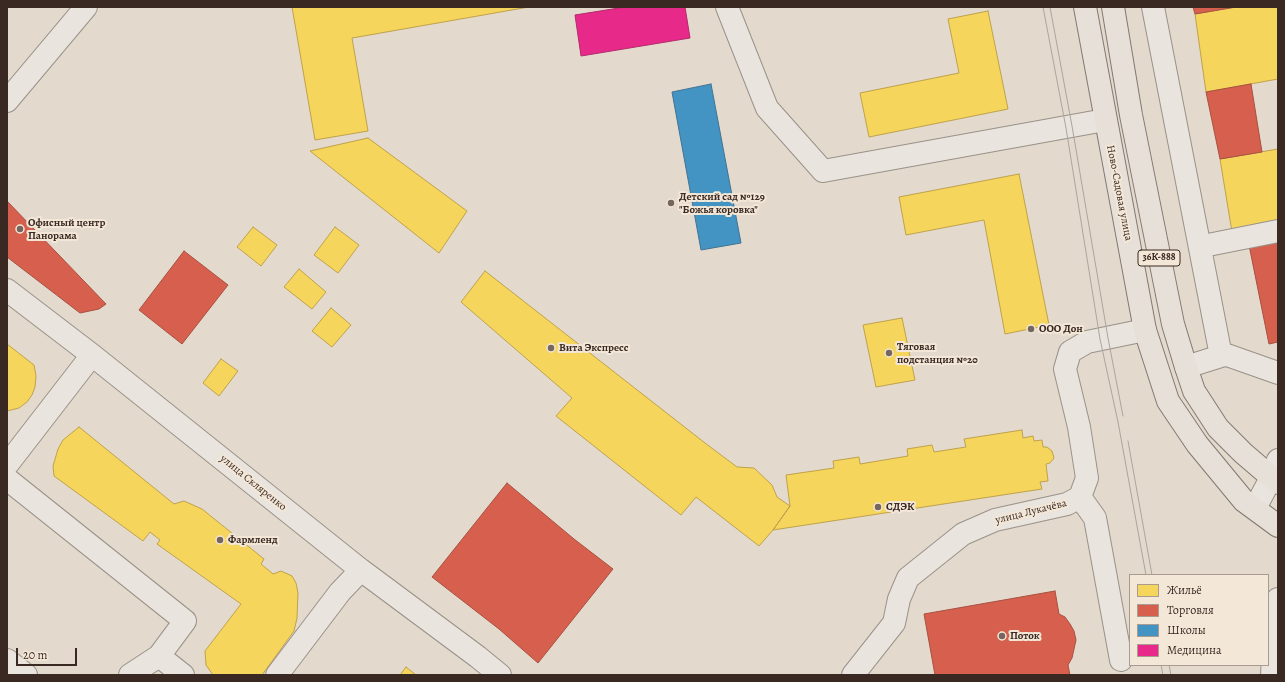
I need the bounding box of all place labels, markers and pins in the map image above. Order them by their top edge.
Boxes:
place label: Детский сад №129 "Божья коровка" [679,190,765,216]
marker: Детский сад №129 "Божья коровка" [666,198,676,208]
place label: Офисный центр Панорама [28,216,105,242]
marker: Офисный центр Панорама [15,224,25,234]
place label: ООО Дон [1039,322,1083,336]
marker: ООО Дон [1026,324,1036,334]
place label: Тяговая подстанция №20 [897,340,978,366]
place label: Вита Экспресс [559,341,628,355]
marker: Вита Экспресс [546,343,556,353]
marker: Тяговая подстанция №20 [884,348,894,358]
place label: СДЭК [886,500,914,514]
marker: СДЭК [873,502,883,512]
place label: Фармленд [228,533,278,547]
marker: Фармленд [215,535,225,545]
place label: Поток [1010,629,1040,643]
marker: Поток [997,631,1007,641]

